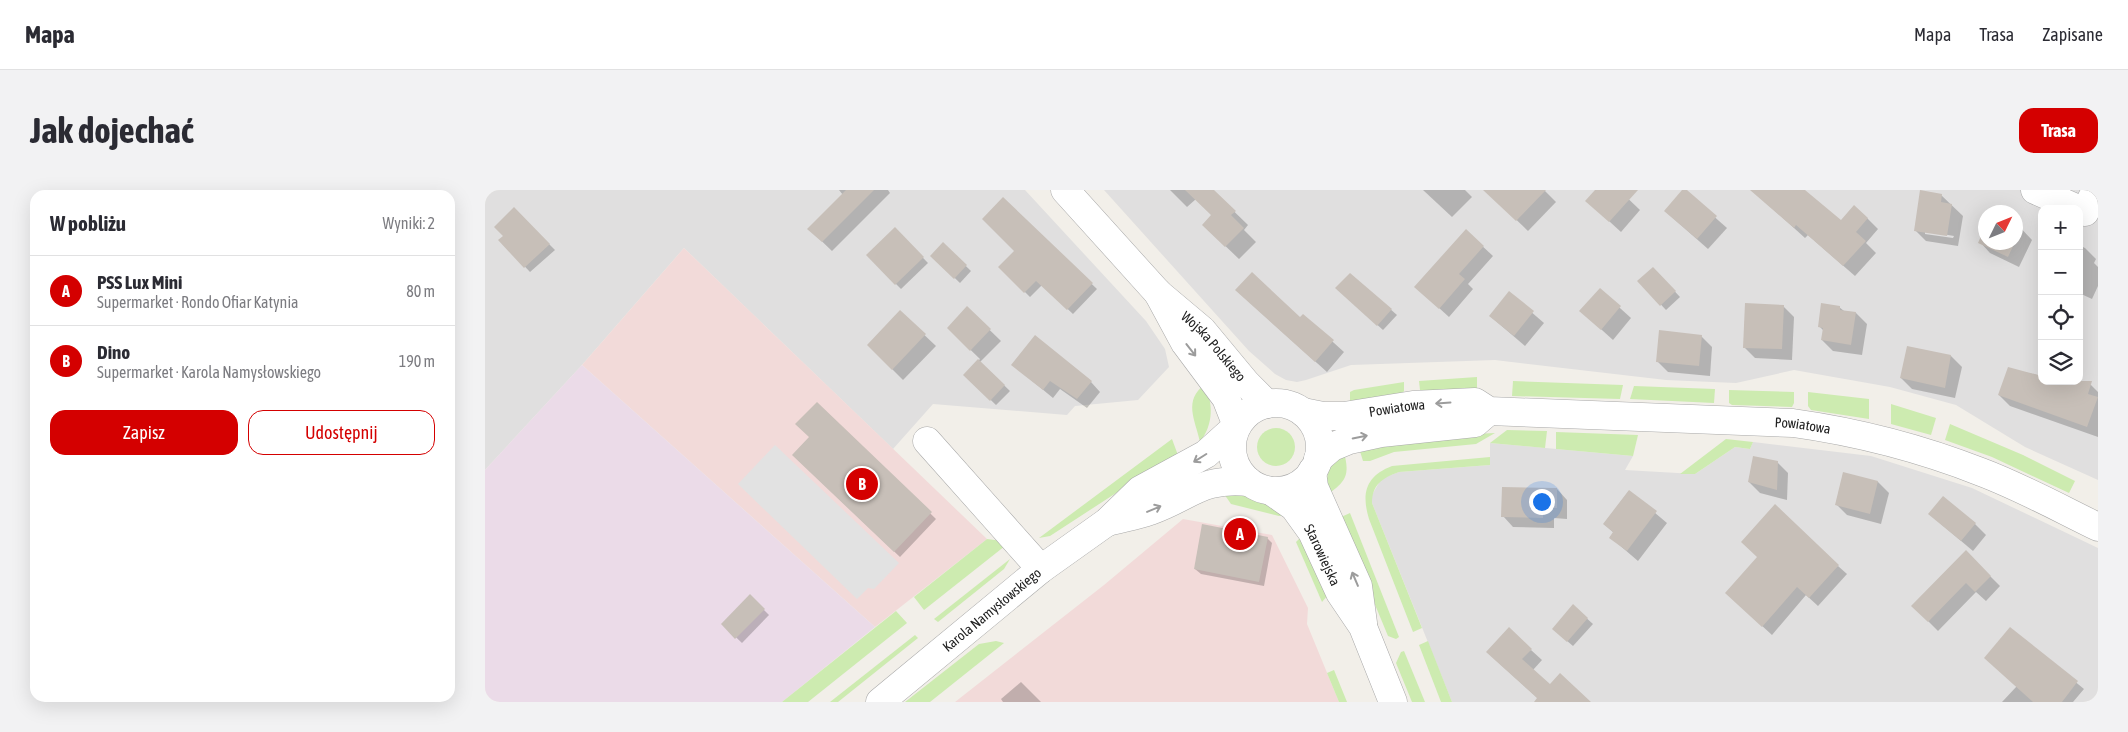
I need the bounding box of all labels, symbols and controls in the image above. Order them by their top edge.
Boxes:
text: Mapa [25,21,75,48]
text: Mapa [1914,24,1951,45]
text: Trasa [1979,24,2014,45]
text: Zapisane [2042,24,2103,45]
button: Trasa [2019,108,2098,153]
text: Jak dojechać [30,110,194,150]
north arrow [1978,205,2023,250]
map controls [2038,205,2083,385]
button: + [2038,205,2083,250]
text: W pobliżu [50,211,126,235]
text: Wyniki: 2 [383,214,435,232]
button: − [2038,250,2083,295]
text: PSS Lux Mini [97,271,182,293]
text: A [62,282,70,300]
text: 80 m [406,282,435,300]
text: Supermarket · Rondo Ofiar Katynia [97,293,299,311]
button: locate [2038,295,2083,340]
street label: Wojska Polskiego [1178,308,1249,384]
button: layers [2038,340,2083,385]
text: Dino [97,341,130,363]
one-way arrow [1185,343,1196,356]
text: B [62,352,70,370]
text: 190 m [399,352,435,370]
text: Supermarket · Karola Namysłowskiego [97,363,321,381]
street label: Powiatowa [1368,396,1425,420]
one-way arrow [1435,399,1451,408]
button: Zapisz [50,410,238,455]
button: Udostępnij [248,410,435,455]
street label: Powiatowa [1774,414,1832,437]
one-way arrow [1351,432,1367,442]
one-way arrow [1193,453,1207,463]
pin: B [846,465,878,503]
your location [1529,489,1555,515]
one-way arrow [1145,504,1161,513]
pin: A [1224,515,1256,553]
street label: Starowiejska [1301,521,1344,588]
street label: Karola Namysłowskiego [939,564,1044,655]
one-way arrow [1350,572,1360,587]

